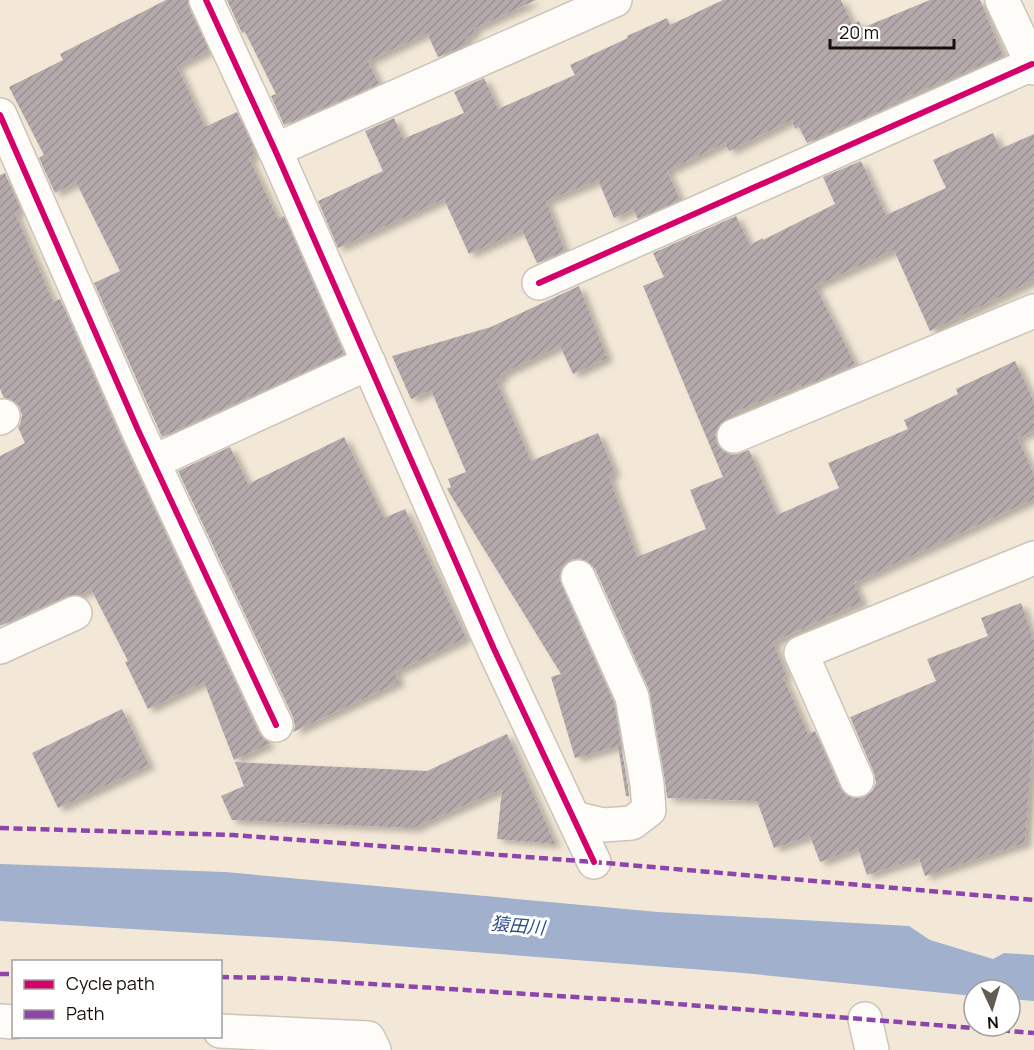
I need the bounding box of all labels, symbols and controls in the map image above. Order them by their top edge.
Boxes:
scale bar [830,12,954,50]
text: 20 m [839,20,879,44]
water label: 猿田川 [490,911,548,939]
legend [12,960,222,1038]
text: Cycle path [66,971,155,995]
north arrow [962,978,1022,1038]
text: Path [66,1001,104,1025]
text: N [987,1012,1000,1034]

